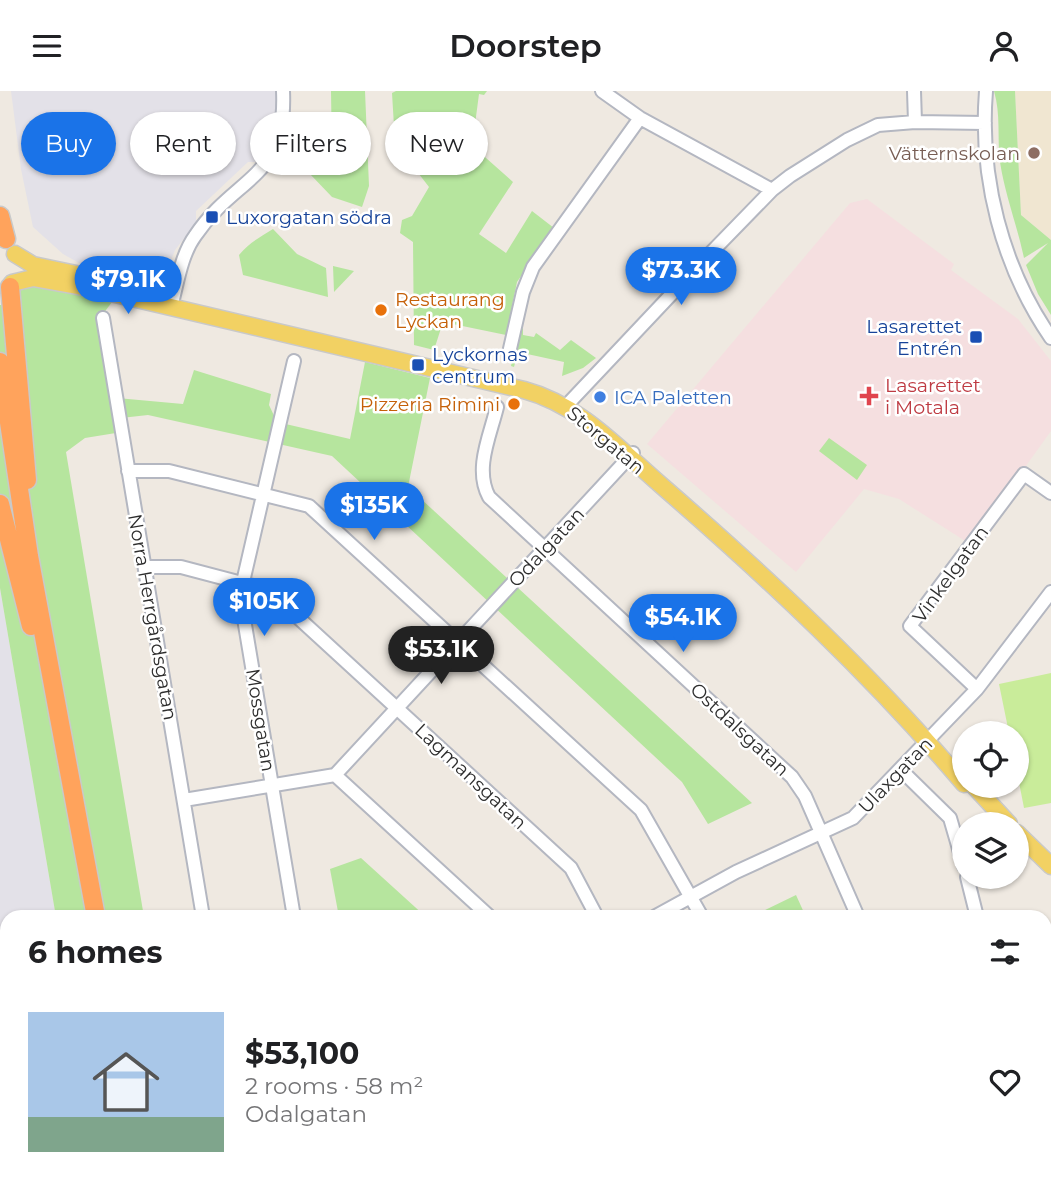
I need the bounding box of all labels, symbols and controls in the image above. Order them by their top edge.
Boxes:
text: Doorstep [449,26,602,65]
icon: menu [28,27,66,65]
icon: person [985,27,1023,65]
chip: Buy [21,112,116,175]
chip: Rent [130,112,236,175]
chip: Filters [250,112,371,175]
chip: New [385,112,488,175]
place label: Vätternskolan [889,142,1020,165]
marker: Vätternskolan [1026,145,1042,161]
place label: Luxorgatan södra [226,206,392,229]
marker: Luxorgatan södra [204,209,220,225]
pin: $73.3K [624,247,738,307]
text: $73.3K [641,256,721,284]
pin: $79.1K [71,257,185,316]
text: $79.1K [91,265,165,293]
place label: Restaurang Lyckan [395,288,505,333]
marker: Restaurang Lyckan [373,302,389,318]
place label: Lasarettet Entrén [866,315,962,360]
marker: Lasarettet Entrén [968,329,984,345]
place label: Lyckornas centrum [432,343,527,388]
marker: Lyckornas centrum [410,357,426,373]
place label: Lasarettet i Motala [885,374,981,419]
place label: ICA Paletten [614,386,732,409]
marker: Lasarettet i Motala [859,386,879,406]
marker: ICA Paletten [592,389,608,405]
place label: Pizzeria Rimini [360,393,500,416]
marker: Pizzeria Rimini [506,396,522,412]
street label: Storgatan [562,401,649,479]
pin: $135K [325,483,423,542]
text: $135K [340,491,408,519]
street label: Odalgatan [504,503,589,592]
street label: Norra Herrgårdsgatan [123,512,182,722]
street label: Vinkelgatan [908,521,993,627]
pin: $105K [215,579,313,638]
text: $105K [229,587,299,615]
pin: $54.1K [626,595,740,654]
text: $54.1K [645,603,721,631]
pin: $53.1K [384,627,498,686]
text: $53.1K [404,635,478,663]
street label: Mossgatan [241,667,280,773]
street label: Ostdalsgatan [685,678,794,781]
street label: Lagmansgatan [410,719,531,834]
map controls [952,721,1029,889]
button: locate [952,721,1029,798]
street label: Ulaxgatan [853,733,937,818]
button: layers [952,812,1029,889]
icon: filters [986,933,1024,971]
text: 6 homes [28,934,163,971]
text: $53,100 [245,1035,359,1072]
icon: home [84,1040,168,1124]
icon: heart [986,1063,1024,1101]
text: 2 rooms · 58 m² [245,1072,423,1100]
text: Odalgatan [245,1100,367,1128]

